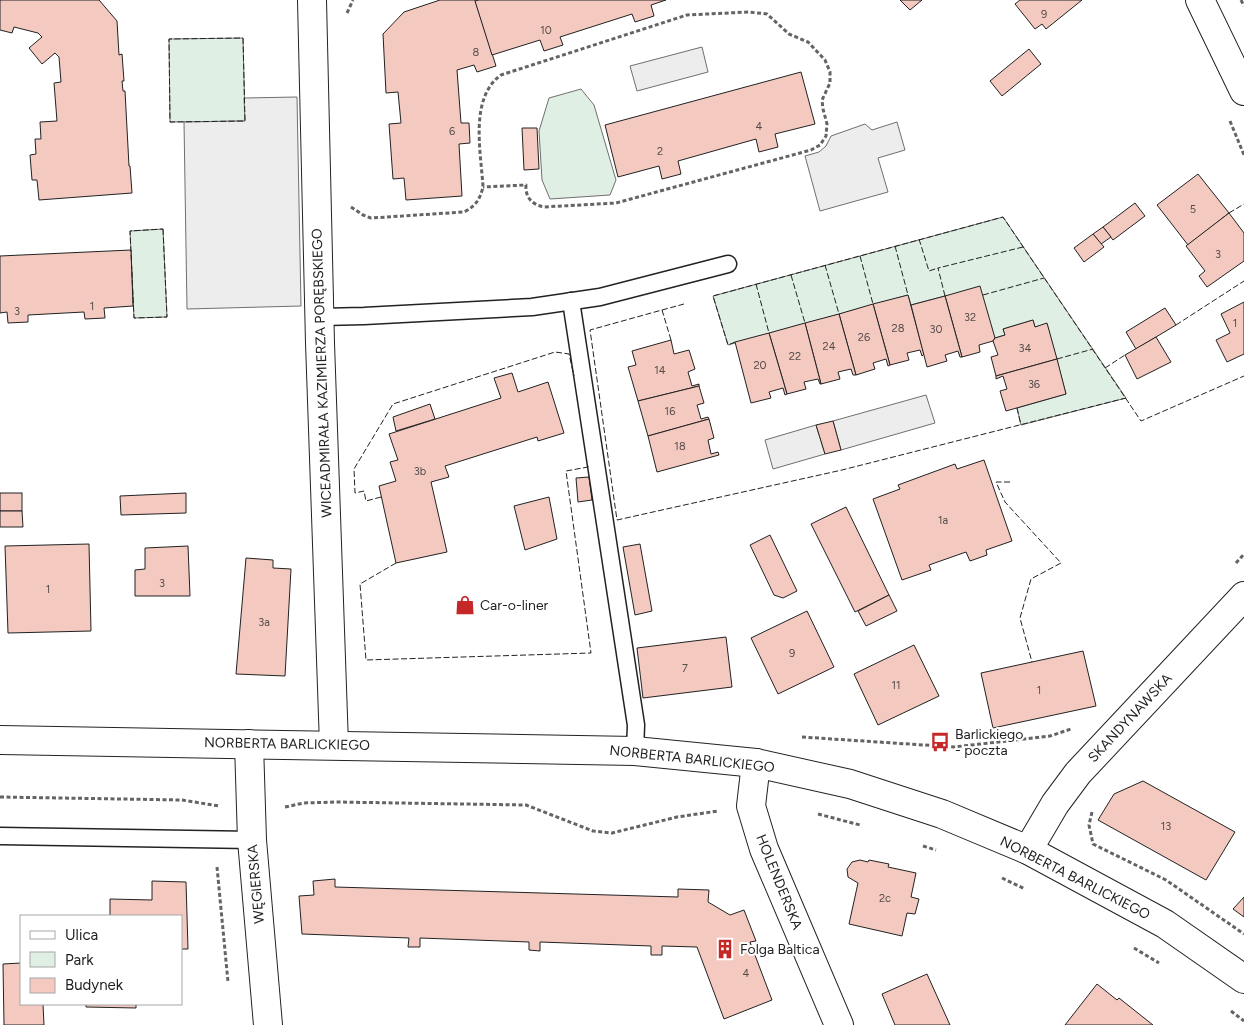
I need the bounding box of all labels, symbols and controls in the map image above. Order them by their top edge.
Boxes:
house number: 9 [1041,8,1047,21]
house number: 10 [540,24,552,37]
house number: 8 [473,46,480,59]
house number: 4 [756,120,763,133]
house number: 6 [449,125,455,138]
house number: 2 [657,145,663,158]
house number: 5 [1190,203,1196,216]
street label: WICEADMIRAŁA KAZIMIERZA PORĘBSKIEGO [308,228,336,518]
house number: 3 [1215,248,1221,261]
house number: 1 [90,300,94,313]
house number: 3 [14,305,20,318]
house number: 32 [964,311,976,324]
house number: 1 [1233,317,1237,330]
house number: 28 [892,322,905,335]
house number: 30 [929,323,943,336]
house number: 26 [858,331,870,344]
house number: 24 [823,340,836,353]
house number: 34 [1019,342,1032,355]
house number: 22 [789,350,801,363]
house number: 20 [753,359,767,372]
house number: 14 [654,364,666,377]
house number: 36 [1028,378,1040,391]
house number: 16 [665,405,675,418]
house number: 18 [674,440,686,453]
house number: 3b [414,465,426,478]
house number: 1a [938,514,948,527]
house number: 3 [159,577,165,590]
house number: 1 [46,583,50,596]
shop icon: Car-o-liner [454,594,476,616]
place label: Car-o-liner [480,597,549,614]
house number: 3a [258,616,270,629]
house number: 9 [789,647,795,660]
house number: 7 [682,662,688,675]
street label: SKANDYNAWSKA [1084,670,1176,766]
house number: 11 [891,679,901,692]
house number: 1 [1037,684,1041,697]
place label: Barlickiego - poczta [955,726,1023,759]
bus stop icon: Barlickiego - poczta [929,731,951,753]
street label: NORBERTA BARLICKIEGO [204,734,370,754]
street label: NORBERTA BARLICKIEGO [609,742,775,776]
house number: 13 [1161,820,1171,833]
street label: HOLENDERSKA [752,832,806,933]
street label: NORBERTA BARLICKIEGO [997,833,1153,923]
street label: WĘGIERSKA [244,843,268,924]
house number: 2c [879,892,891,905]
legend [20,915,182,1005]
text: Ulica [65,926,98,944]
building icon: Folga Baltica [714,938,736,960]
place label: Folga Baltica [740,941,820,958]
text: Park [65,951,94,969]
house number: 4 [743,967,750,980]
text: Budynek [65,976,124,994]

